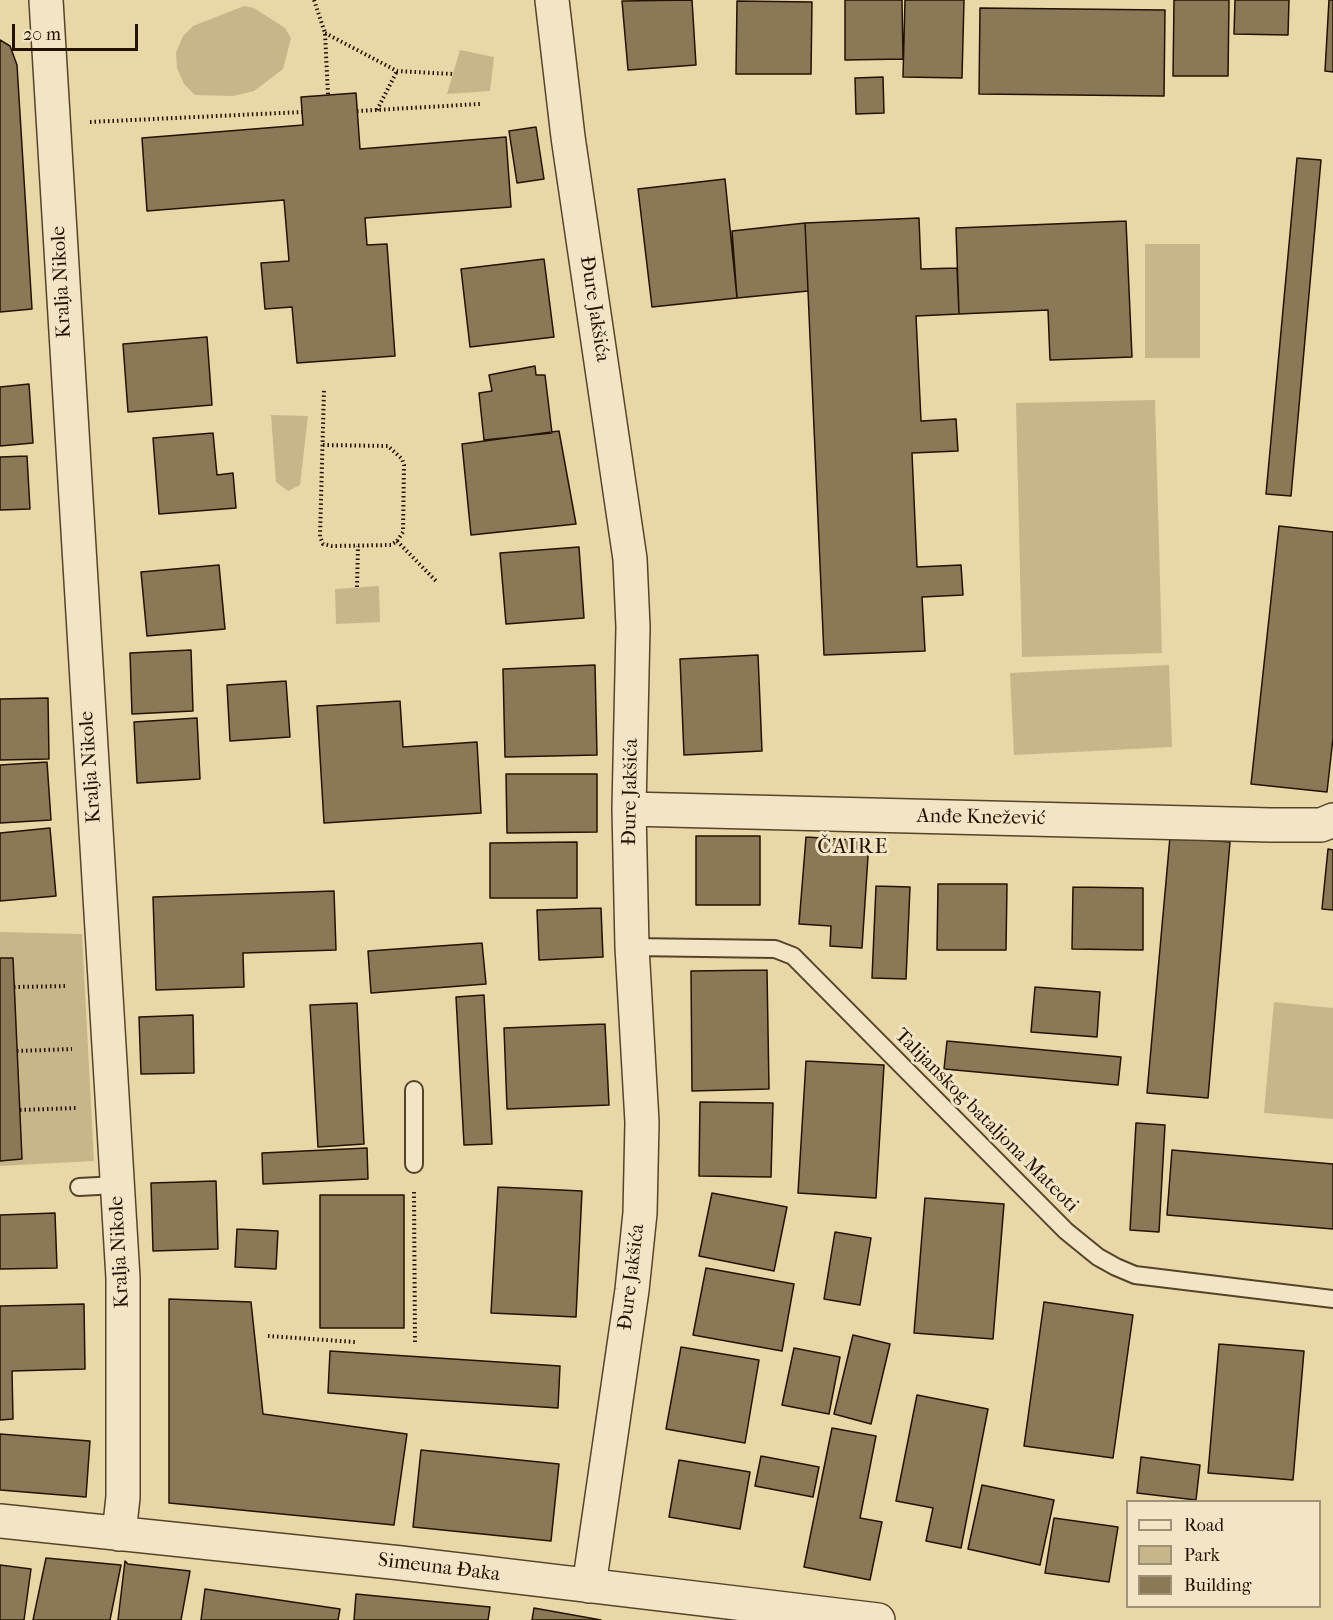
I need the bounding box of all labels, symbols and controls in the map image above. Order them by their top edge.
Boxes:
scale bar [15,12,141,50]
text: 20 m [23,24,61,45]
street label: Kralja Nikole [47,225,77,339]
street label: Đure Jakšića [574,254,614,364]
street label: Kralja Nikole [75,710,107,824]
street label: Đure Jakšića [618,738,644,846]
street label: Anđe Knežević [916,805,1046,831]
district label: ČAIRE [817,835,889,861]
street label: Talijanskog bataljona Mateoti [889,1024,1083,1218]
street label: Kralja Nikole [105,1195,135,1309]
street label: Đure Jakšića [614,1222,650,1332]
legend [1126,1500,1321,1608]
text: Road [1184,1515,1224,1536]
text: Park [1184,1545,1220,1566]
street label: Simeuna Đaka [376,1549,502,1587]
text: Building [1184,1575,1251,1596]

